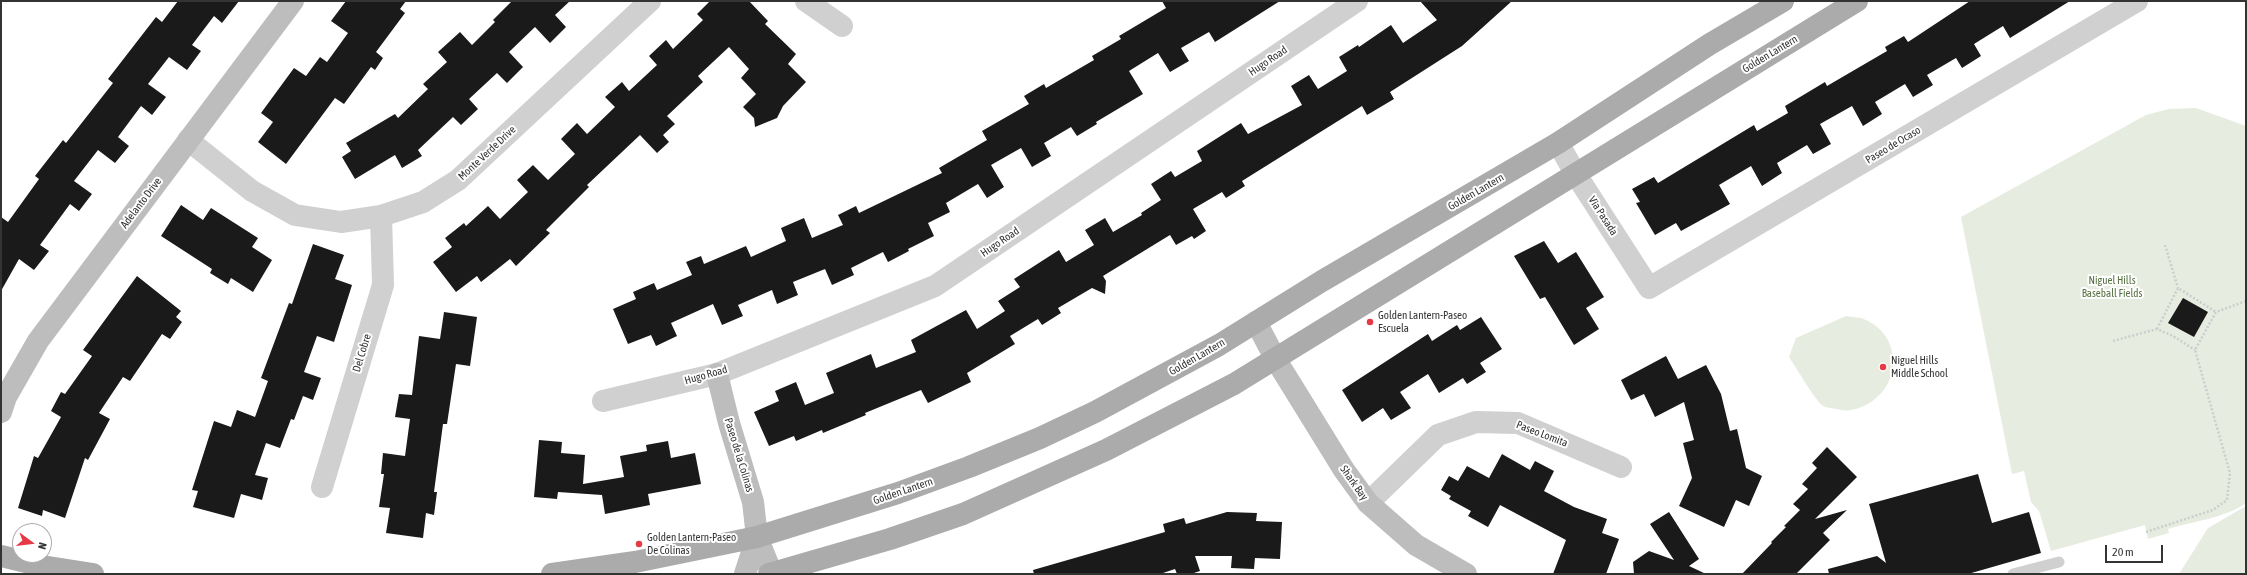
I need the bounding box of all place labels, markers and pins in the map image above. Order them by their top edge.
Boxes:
place label: Golden Lantern-Paseo Escuela [1378,309,1467,335]
marker: Golden Lantern-Paseo Escuela [1365,317,1375,327]
place label: Niguel Hills Middle School [1891,354,1948,380]
marker: Niguel Hills Middle School [1878,362,1888,372]
place label: Golden Lantern-Paseo De Colinas [647,531,736,557]
marker: Golden Lantern-Paseo De Colinas [634,539,644,549]

